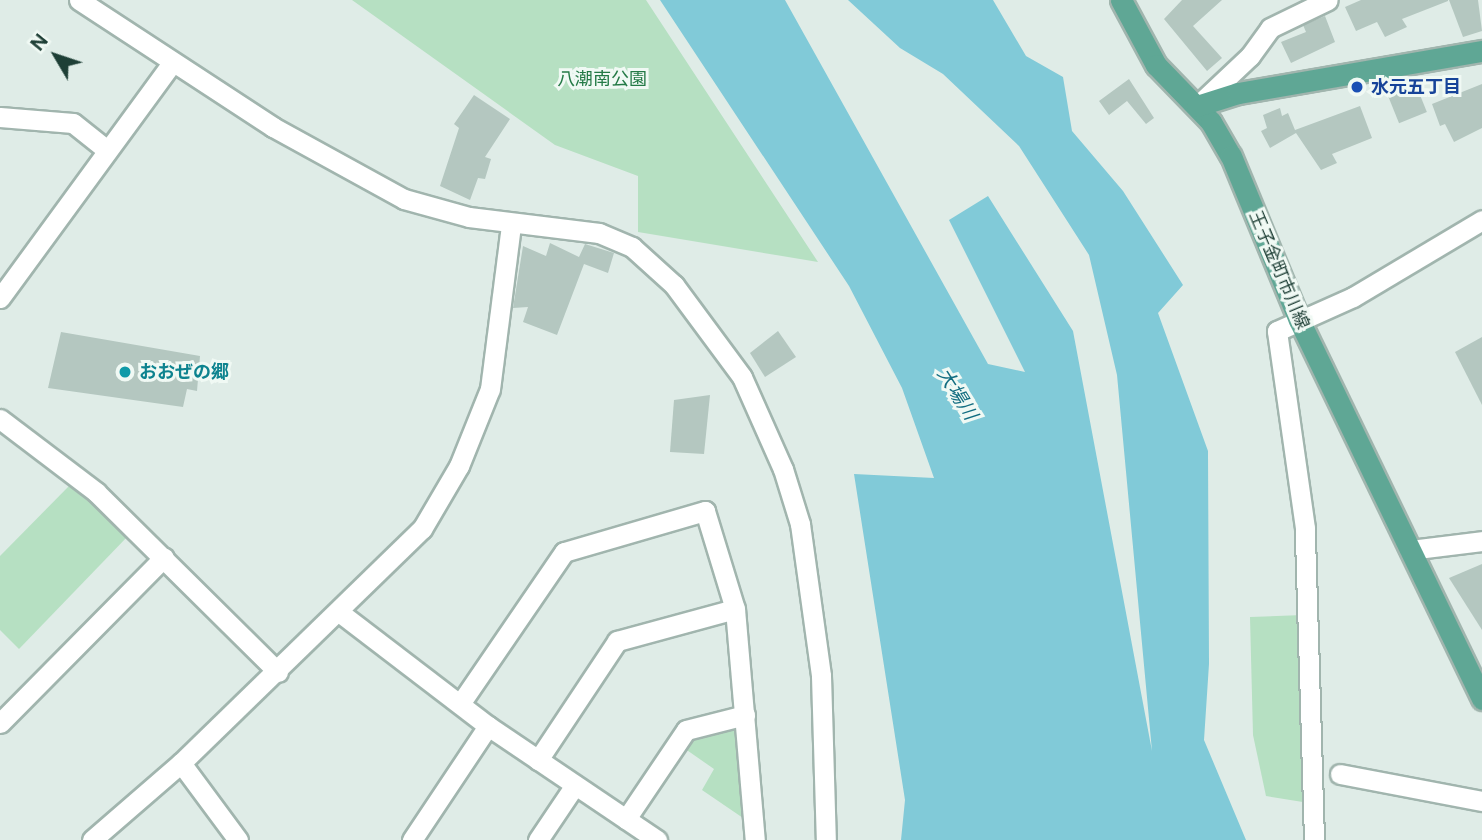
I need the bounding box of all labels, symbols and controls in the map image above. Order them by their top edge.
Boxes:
north arrow [21,21,91,91]
text: N [26,30,53,55]
park label: 八潮南公園 [557,68,647,90]
place label: 水元五丁目 [1371,76,1461,98]
marker: 水元五丁目 [1349,79,1365,95]
street label: 王子金町市川線 [1244,208,1314,332]
place label: おおぜの郷 [139,361,229,383]
marker: おおぜの郷 [117,364,133,380]
water label: 大場川 [932,364,982,424]

